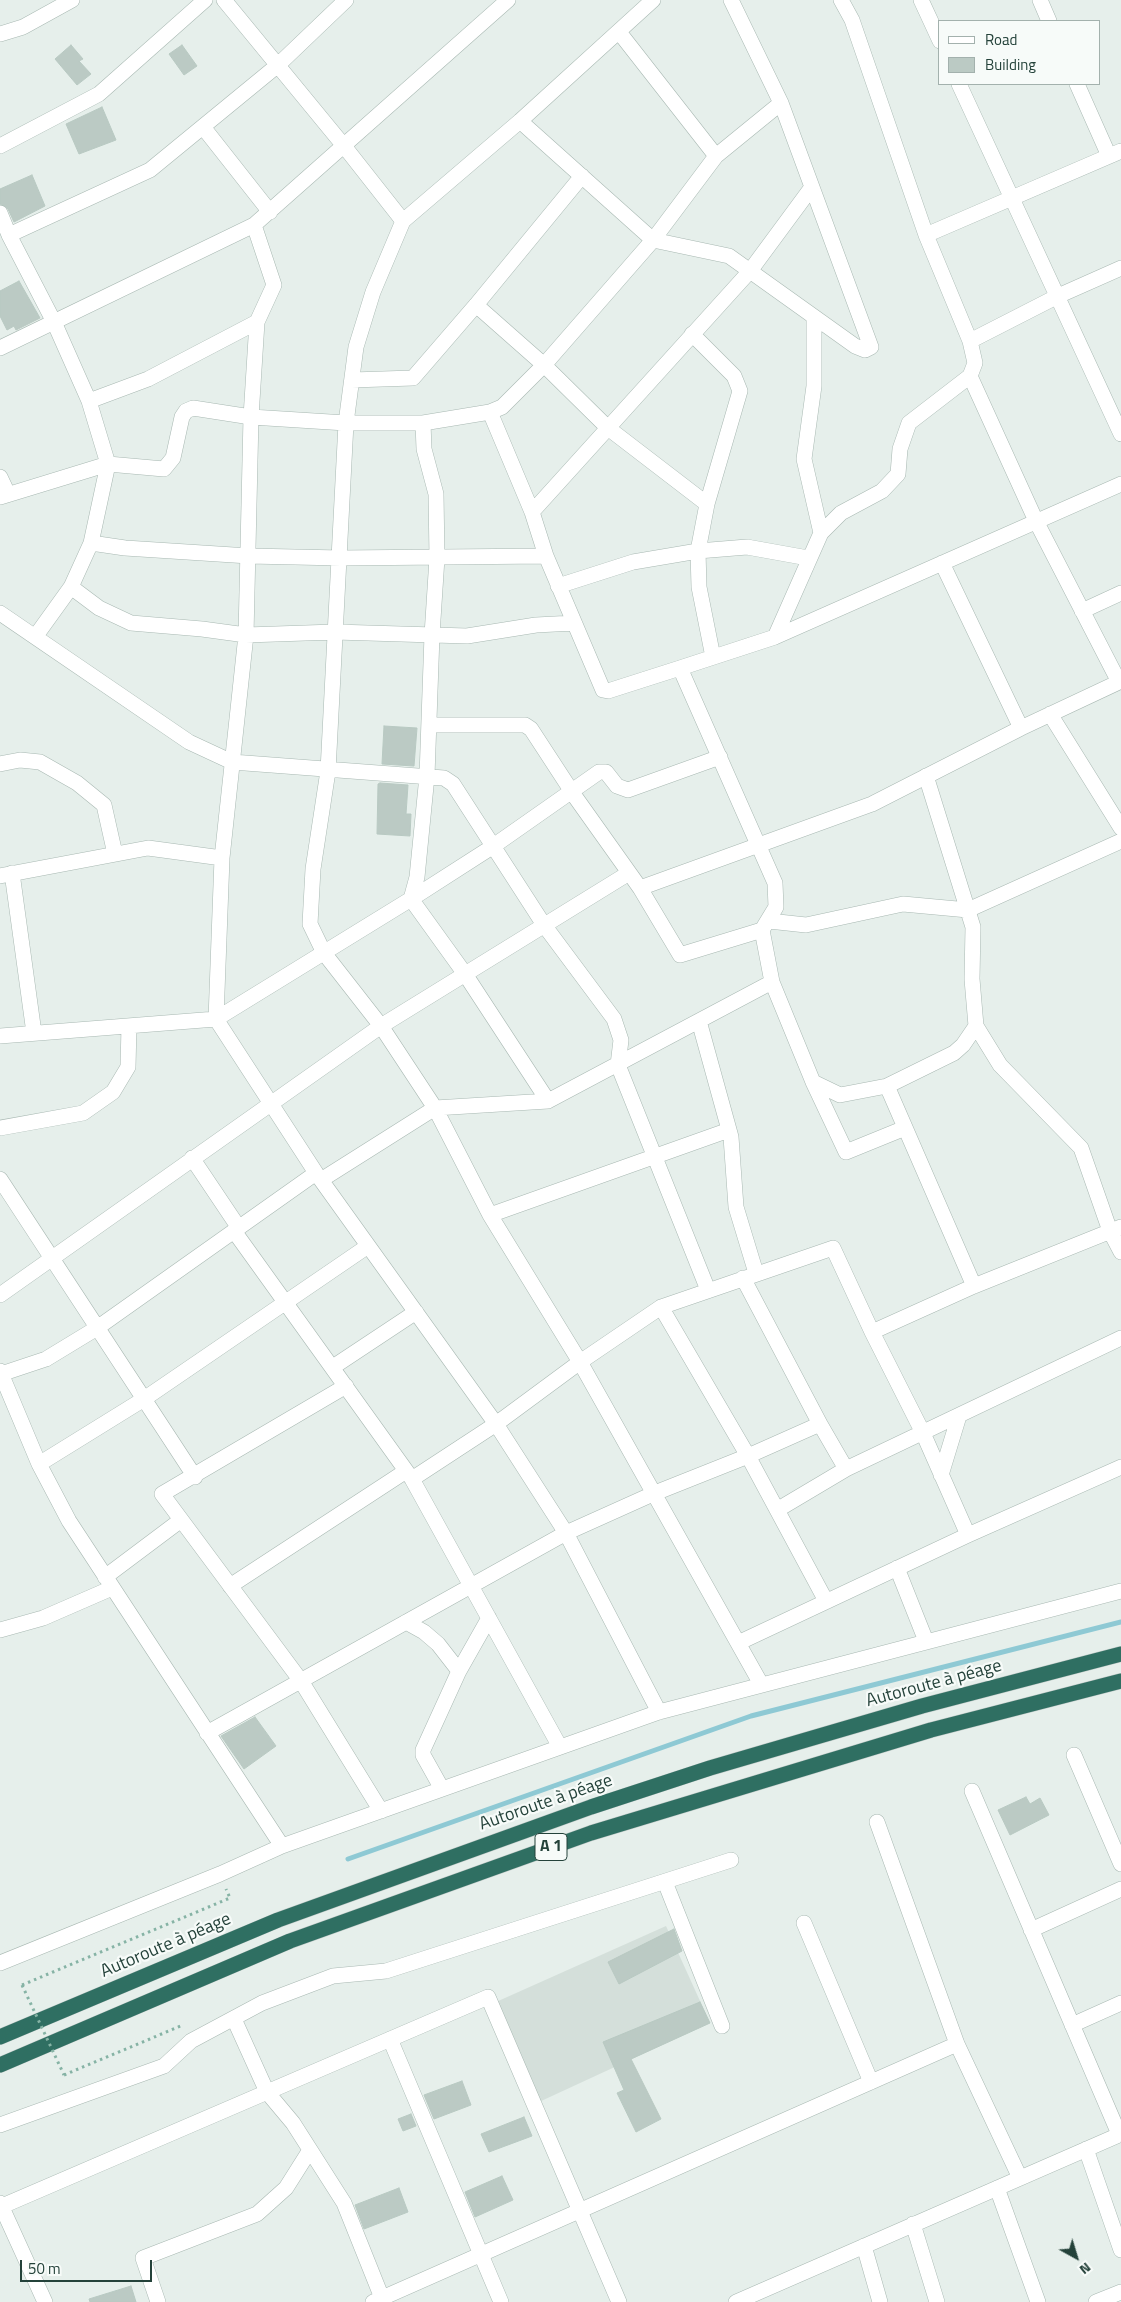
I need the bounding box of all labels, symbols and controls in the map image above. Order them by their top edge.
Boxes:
legend [938,20,1101,85]
text: Road [985,28,1017,51]
text: Building [985,53,1036,76]
street label: Autoroute à péage [864,1656,1004,1712]
street label: Autoroute à péage [477,1770,615,1836]
road number: A 1 [535,1834,567,1860]
street label: Autoroute à péage [98,1909,234,1983]
north arrow [1051,2232,1101,2282]
scale bar [22,2250,155,2282]
text: 50 m [28,2257,61,2280]
text: N [1075,2258,1096,2280]

